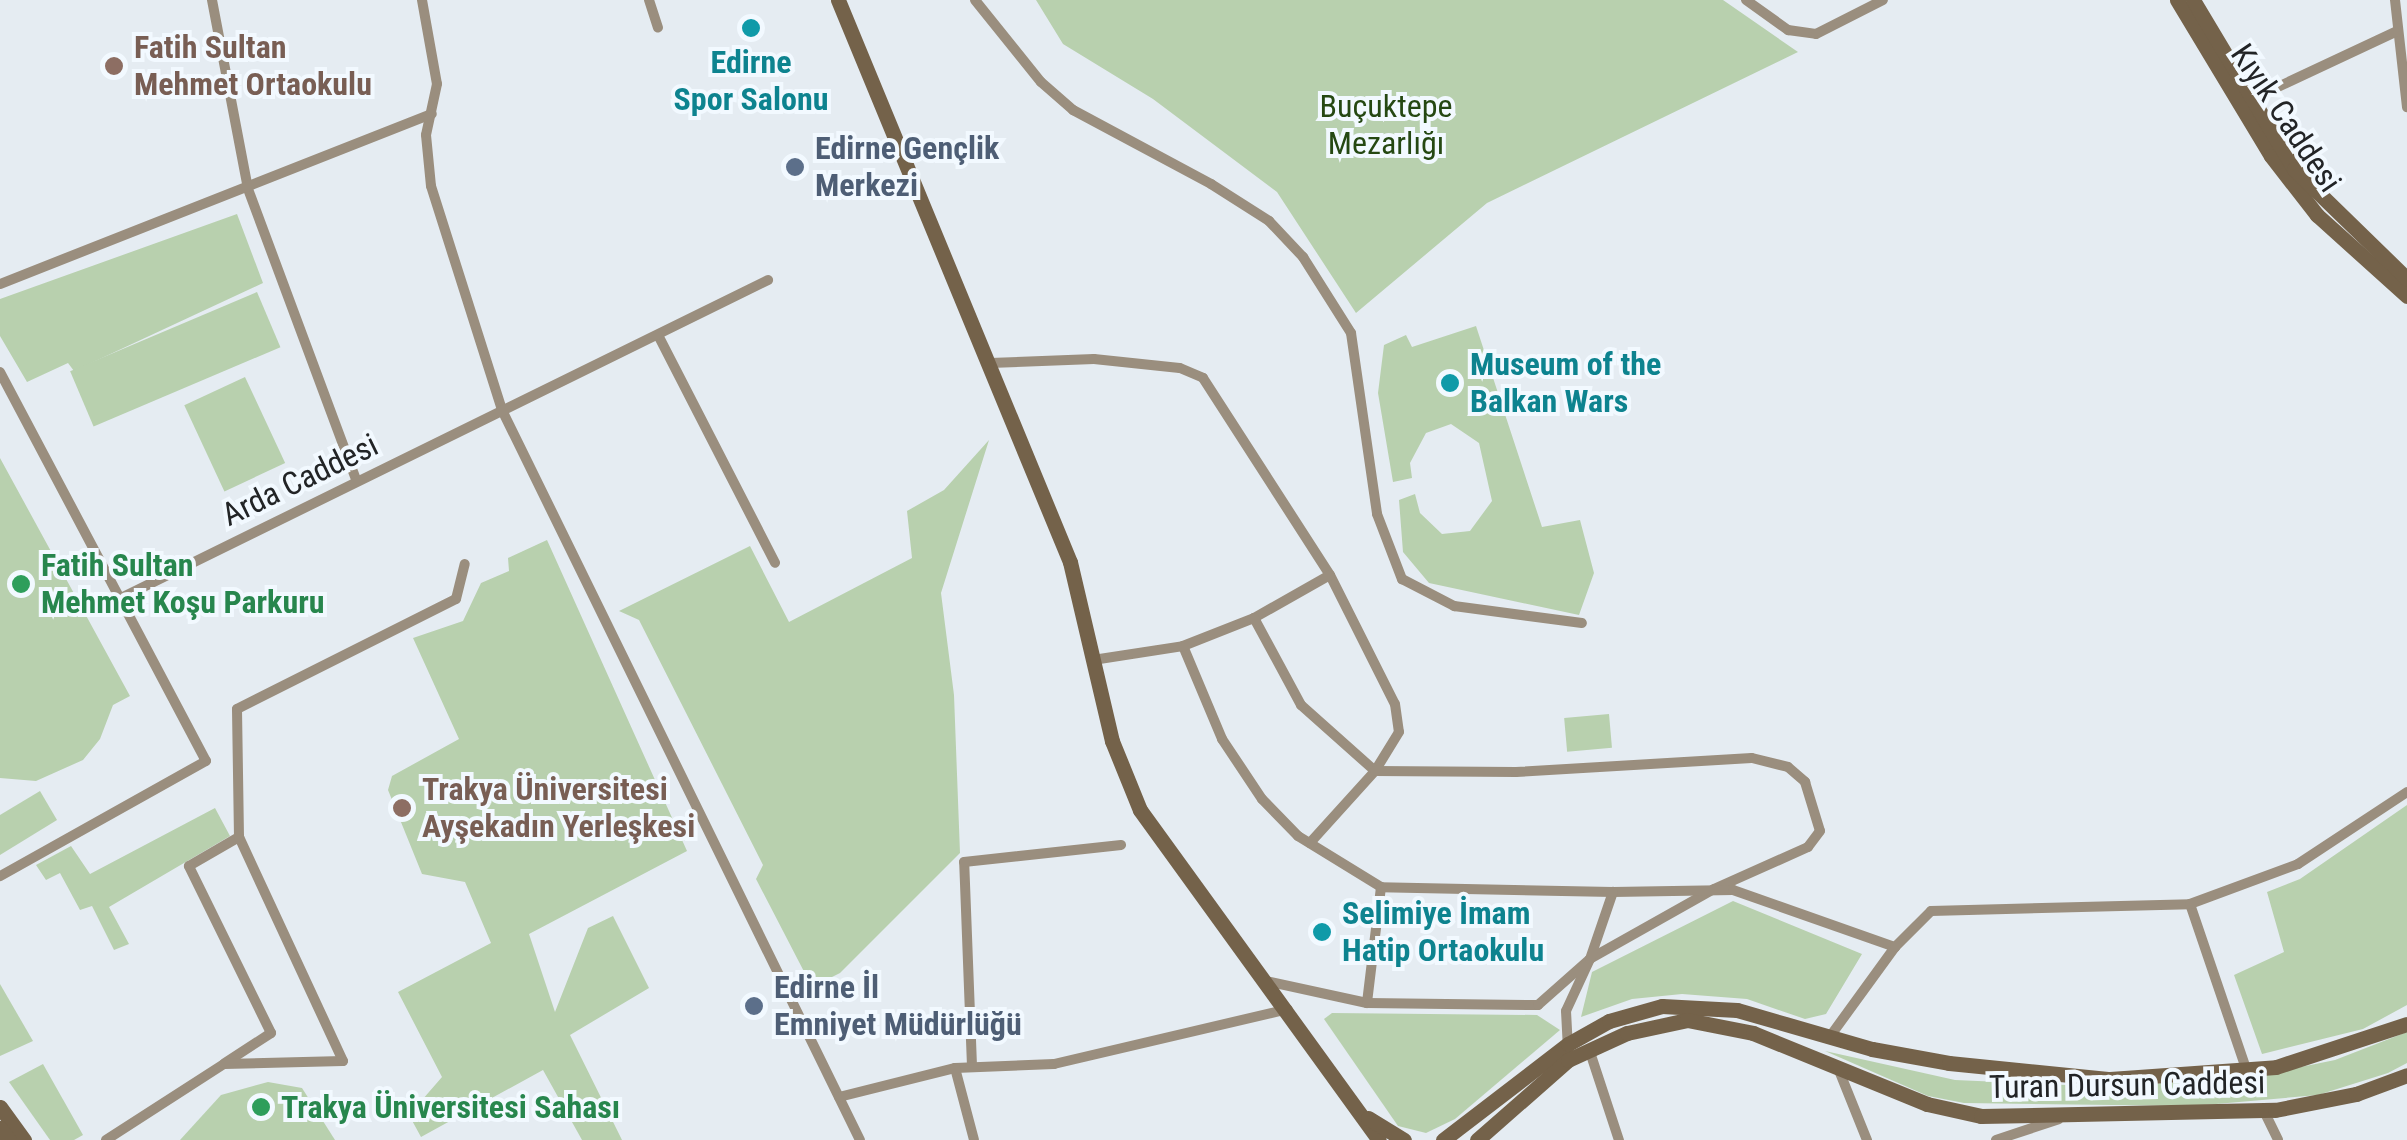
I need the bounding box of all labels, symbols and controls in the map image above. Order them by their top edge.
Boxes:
marker: Edirne Spor Salonu [740,17,762,39]
place label: Fatih Sultan Mehmet Ortaokulu [134,29,372,104]
street label: Kıyık Caddesi [2223,37,2349,199]
place label: Edirne Spor Salonu [674,44,828,119]
marker: Fatih Sultan Mehmet Ortaokulu [103,55,125,77]
park label: Buçuktepe Mezarlığı [1320,88,1452,163]
place label: Edirne Gençlik Merkezi [815,130,999,205]
marker: Edirne Gençlik Merkezi [784,156,806,178]
place label: Museum of the Balkan Wars [1470,346,1661,421]
marker: Museum of the Balkan Wars [1439,372,1461,394]
street label: Arda Caddesi [216,426,384,534]
place label: Fatih Sultan Mehmet Koşu Parkuru [41,547,324,622]
marker: Fatih Sultan Mehmet Koşu Parkuru [10,573,32,595]
place label: Trakya Üniversitesi Ayşekadın Yerleşkesi [422,771,695,846]
marker: Trakya Üniversitesi Ayşekadın Yerleşkesi [391,797,413,819]
place label: Selimiye İmam Hatip Ortaokulu [1342,895,1544,970]
marker: Selimiye İmam Hatip Ortaokulu [1311,921,1333,943]
place label: Edirne İl Emniyet Müdürlüğü [774,969,1022,1044]
marker: Edirne İl Emniyet Müdürlüğü [743,995,765,1017]
street label: Turan Dursun Caddesi [1988,1063,2266,1107]
place label: Trakya Üniversitesi Sahası [281,1088,620,1126]
marker: Trakya Üniversitesi Sahası [250,1096,272,1118]

